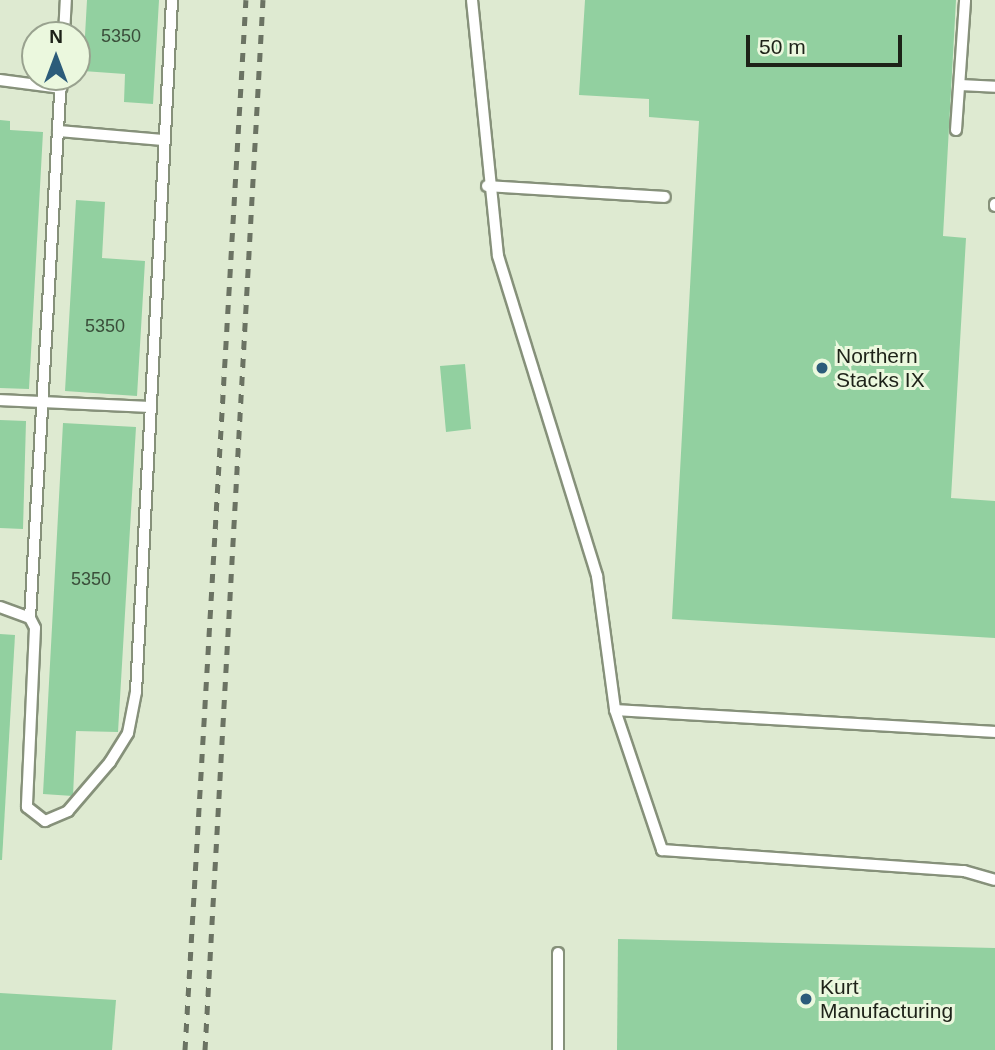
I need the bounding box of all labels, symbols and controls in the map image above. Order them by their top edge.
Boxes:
north arrow [21,21,91,91]
scale bar [750,21,906,65]
house number: 5350 [101,25,141,47]
text: N [49,26,63,47]
text: 50 m [759,35,806,58]
house number: 5350 [85,315,125,337]
place label: Northern Stacks IX [836,343,925,393]
marker: Northern Stacks IX [814,360,830,376]
house number: 5350 [71,568,111,590]
place label: Kurt Manufacturing [820,974,953,1024]
marker: Kurt Manufacturing [798,991,814,1007]

